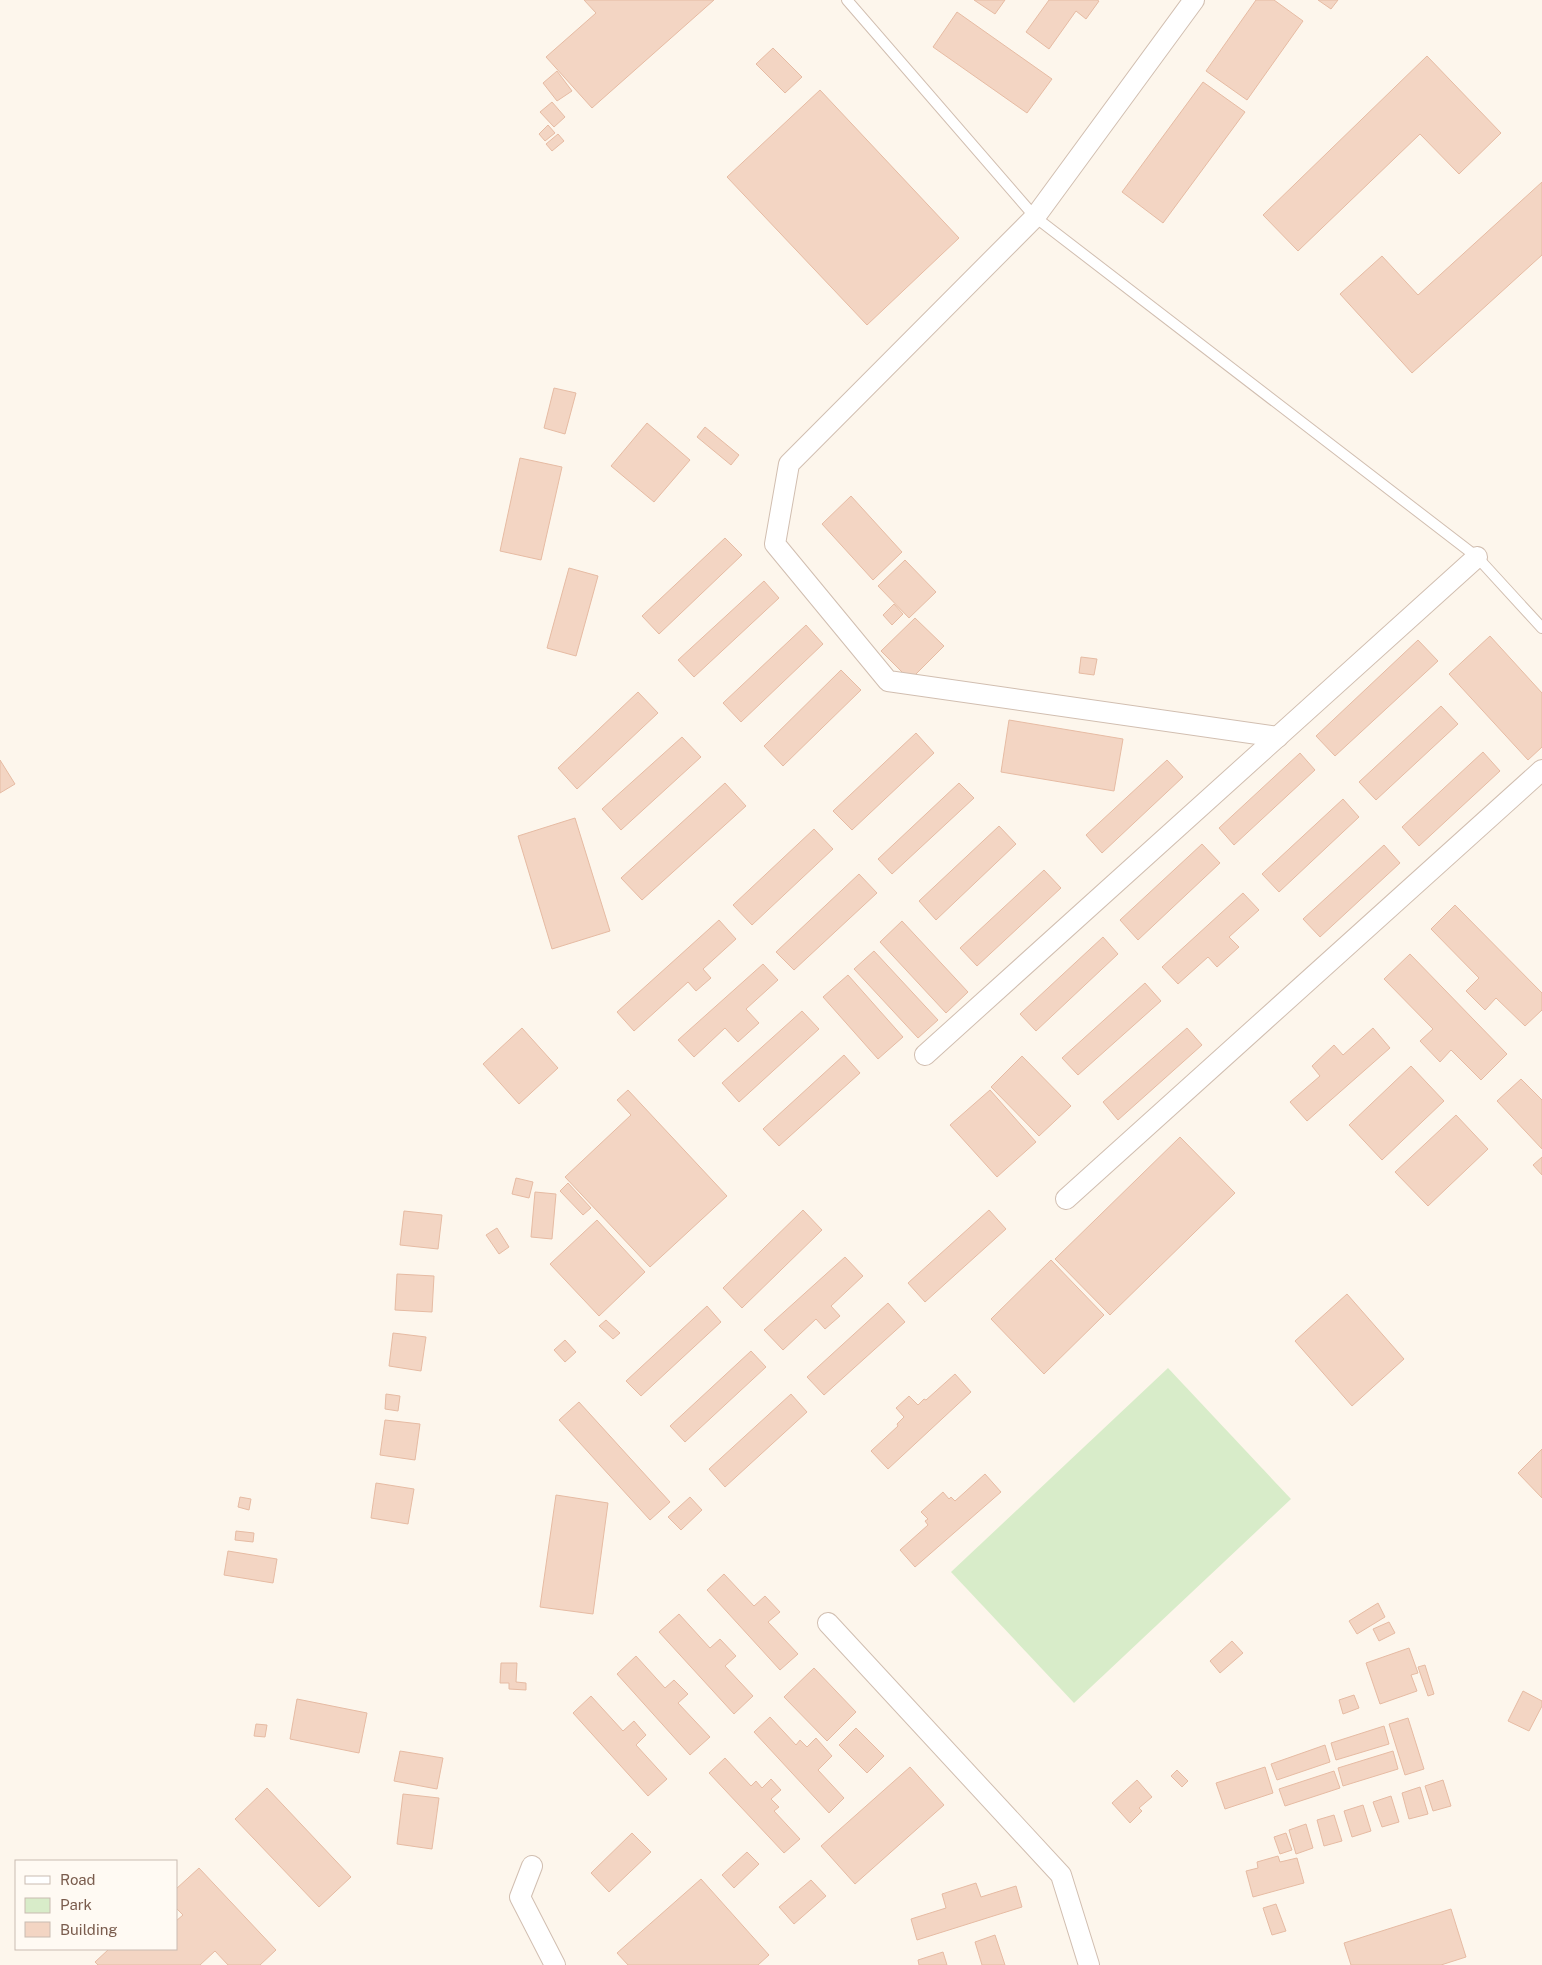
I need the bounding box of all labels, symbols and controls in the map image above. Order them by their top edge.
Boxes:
legend [15,1860,178,1950]
text: Road [60,1871,96,1888]
text: Park [60,1896,92,1913]
text: Building [60,1921,118,1938]

